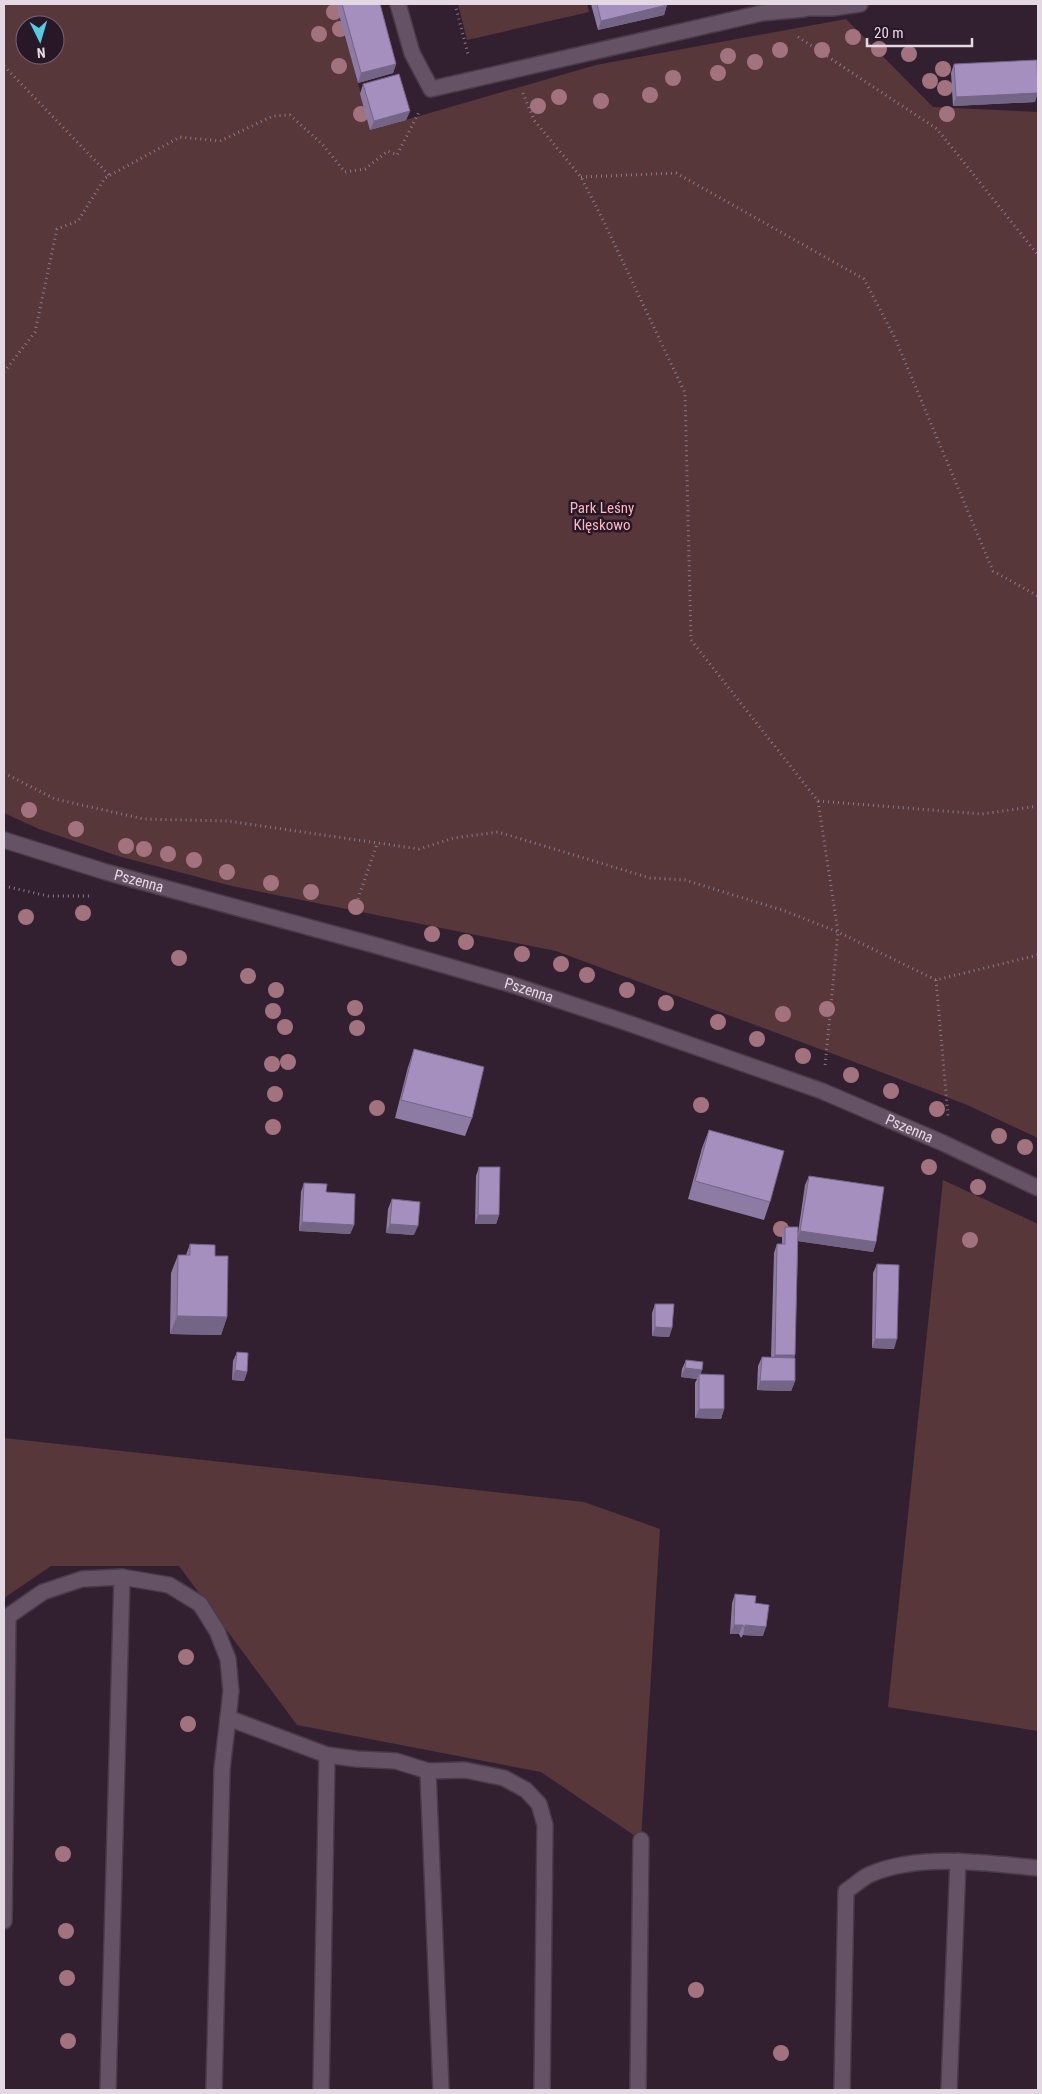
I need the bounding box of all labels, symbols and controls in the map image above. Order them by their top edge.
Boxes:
north arrow [15,15,65,65]
scale bar [867,15,972,47]
text: 20 m [874,24,904,42]
text: N [36,45,46,61]
park label: Park Leśny Klęskowo [570,499,634,534]
street label: Pszenna [112,866,166,896]
street label: Pszenna [502,974,556,1007]
street label: Pszenna [883,1110,936,1147]

